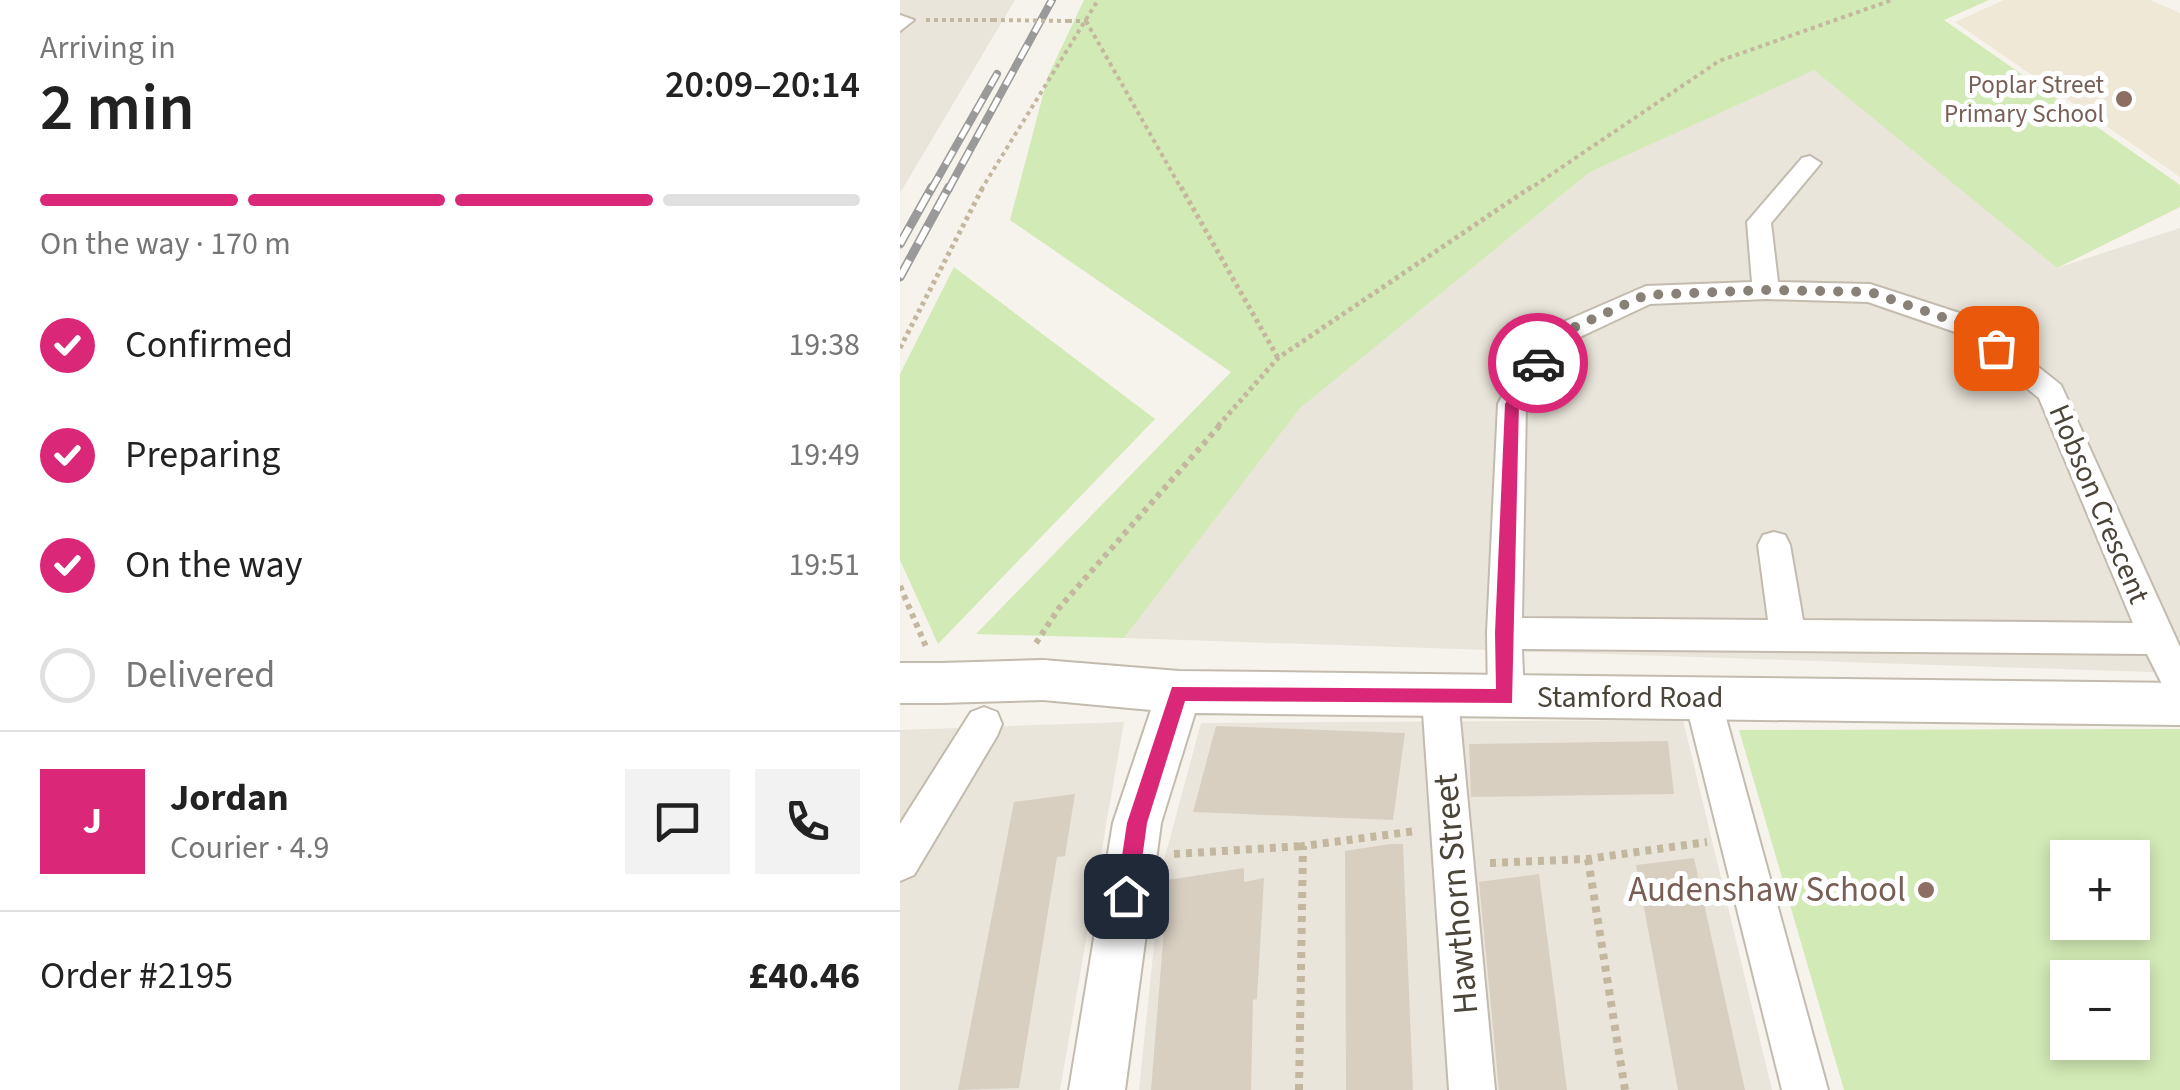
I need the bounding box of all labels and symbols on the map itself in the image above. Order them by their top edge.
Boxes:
place label: Poplar Street Primary School [1944,67,2105,132]
marker: Poplar Street Primary School [2113,88,2135,110]
pin [1954,306,2039,391]
courier [1488,313,1588,413]
street label: Hobson Crescent [2038,398,2160,610]
street label: Stamford Road [1537,676,1723,719]
street label: Hawthorn Street [1421,771,1491,1016]
pin [1084,854,1169,939]
place label: Audenshaw School [1628,865,1906,915]
marker: Audenshaw School [1915,879,1937,901]

